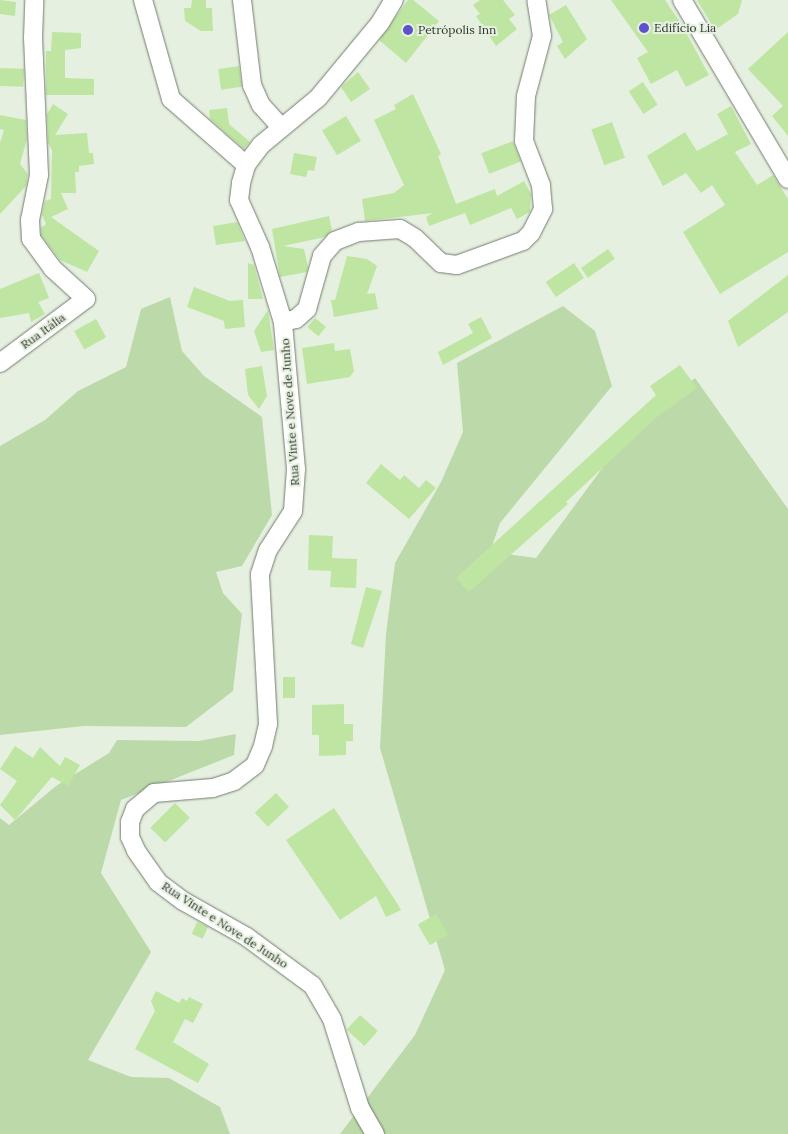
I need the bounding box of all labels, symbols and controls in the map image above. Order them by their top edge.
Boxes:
place label: Edifício Lia [654,21,716,35]
marker: Edifício Lia [638,22,650,34]
place label: Petrópolis Inn [418,23,496,37]
marker: Petrópolis Inn [402,24,414,36]
street label: Rua Itália [18,310,68,352]
street label: Rua Vinte e Nove de Junho [278,338,302,486]
street label: Rua Vinte e Nove de Junho [159,879,291,971]

